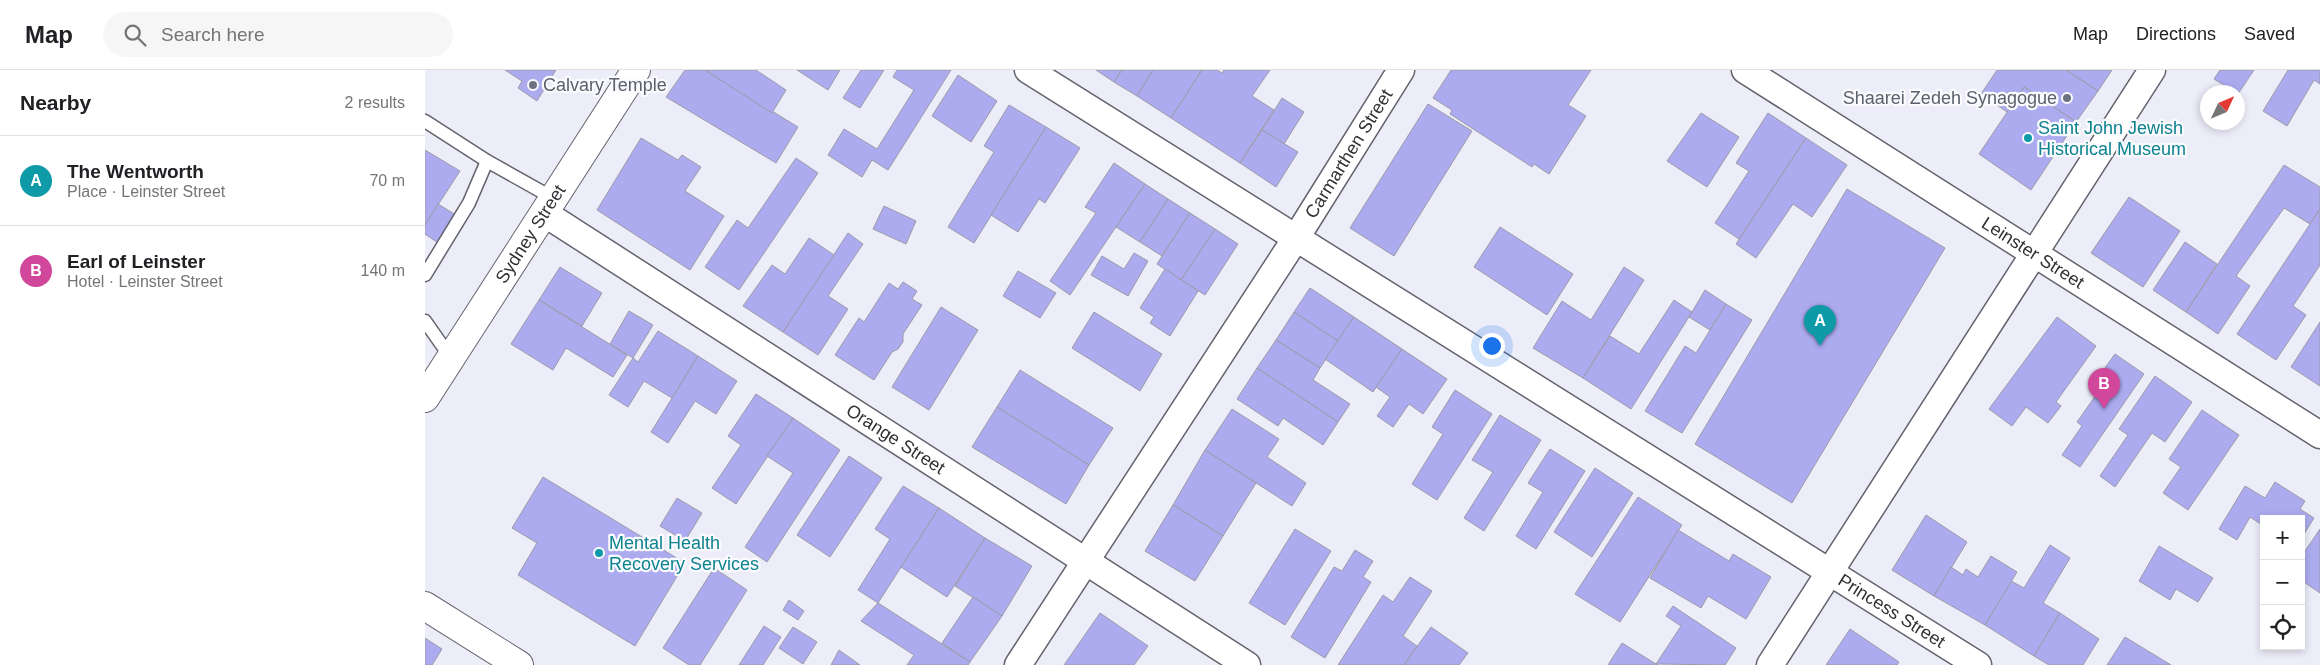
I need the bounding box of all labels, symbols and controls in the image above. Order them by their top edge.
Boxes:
search box [103,12,453,57]
text: Map [25,21,73,48]
icon: search [121,21,149,49]
text: Search here [161,24,265,45]
text: Map [2073,24,2108,44]
text: Directions [2136,24,2216,44]
text: Saved [2244,24,2295,44]
place label: Calvary Temple [543,75,667,95]
marker: Calvary Temple [527,79,539,91]
north arrow [2200,85,2245,130]
street label: Carmarthen Street [1301,86,1396,222]
place label: Shaarei Zedeh Synagogue [1843,88,2057,108]
text: Nearby [20,91,91,114]
marker: Shaarei Zedeh Synagogue [2061,92,2073,104]
text: 2 results [345,94,405,111]
place label: Saint John Jewish Historical Museum [2038,118,2186,159]
marker: Saint John Jewish Historical Museum [2022,132,2034,144]
text: The Wentworth [67,161,204,182]
text: A [30,172,42,189]
text: 70 m [369,172,405,189]
street label: Sydney Street [491,181,570,287]
text: Place · Leinster Street [67,183,225,200]
street label: Leinster Street [1978,213,2088,293]
text: Earl of Leinster [67,251,205,272]
text: B [30,262,42,279]
text: 140 m [361,262,405,279]
text: Hotel · Leinster Street [67,273,223,290]
pin: A [1804,305,1836,346]
your location [1479,333,1505,359]
pin: B [2088,368,2120,409]
street label: Orange Street [843,400,949,478]
map controls [2260,515,2305,650]
button: + [2260,515,2305,560]
place label: Mental Health Recovery Services [609,533,759,574]
marker: Mental Health Recovery Services [593,547,605,559]
button: − [2260,560,2305,605]
street label: Princess Street [1835,570,1949,652]
button: locate [2260,605,2305,650]

